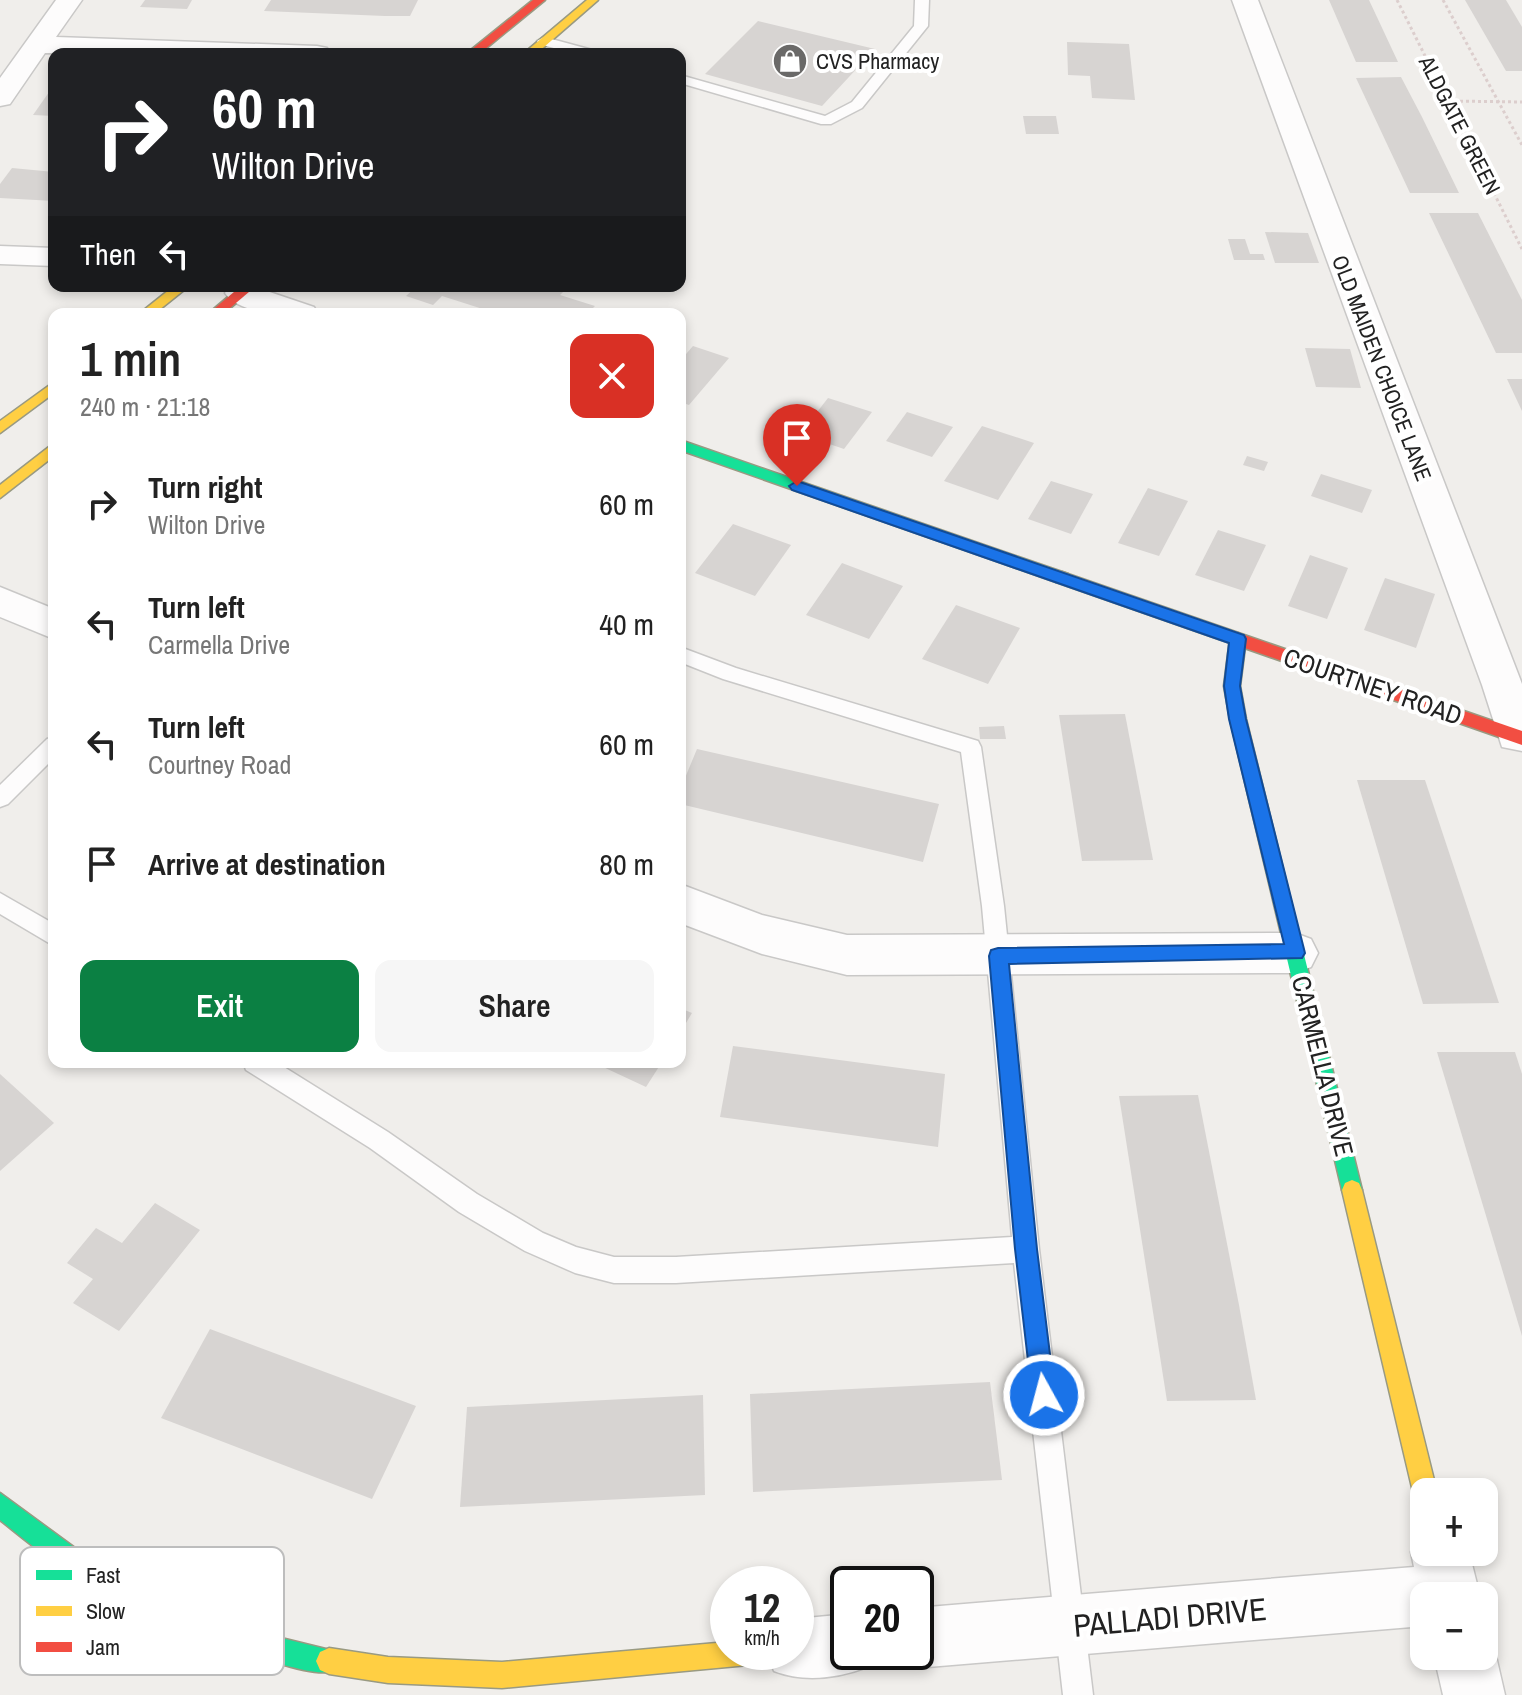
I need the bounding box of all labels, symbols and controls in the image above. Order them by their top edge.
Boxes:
shop icon: CVS Pharmacy [771,42,809,80]
place label: CVS Pharmacy [816,46,939,76]
street label: ALDGATE GREEN [1412,50,1508,200]
text: 60 m [212,70,317,145]
icon: right [80,80,184,184]
text: Wilton Drive [212,142,374,190]
icon: left [152,232,196,276]
text: Then [80,234,136,274]
street label: OLD MAIDEN CHOICE LANE [1325,251,1439,485]
text: 1 min [80,326,181,391]
button: close [570,334,654,418]
text: 240 m · 21:18 [80,389,210,424]
pin [763,404,831,486]
icon: arrive [775,416,819,460]
text: Turn right [148,467,262,507]
icon: right [80,482,124,526]
text: 60 m [599,484,654,524]
text: Wilton Drive [148,507,265,542]
text: Turn left [148,587,245,627]
icon: left [80,602,124,646]
text: 40 m [599,604,654,644]
text: Carmella Drive [148,627,290,662]
street label: COURTNEY ROAD [1279,639,1467,733]
text: Turn left [148,707,245,747]
icon: left [80,722,124,766]
text: 60 m [599,724,654,764]
text: Courtney Road [148,747,291,782]
icon: arrive [80,842,124,886]
text: Arrive at destination [148,844,386,884]
text: 80 m [599,844,654,884]
button: Exit [80,960,359,1052]
button: Share [375,960,654,1052]
street label: CARMELLA DRIVE [1284,972,1362,1160]
position arrow [1002,1353,1086,1437]
map controls [1410,1478,1498,1670]
button: + [1410,1478,1498,1566]
legend [20,1547,284,1675]
text: Fast [86,1560,120,1590]
speed limit sign: 20 [830,1566,934,1670]
text: 12 [744,1581,780,1634]
button: − [1410,1582,1498,1670]
street label: PALLADI DRIVE [1072,1587,1268,1647]
text: Slow [86,1596,125,1626]
text: km/h [744,1624,780,1651]
text: Jam [86,1632,120,1662]

